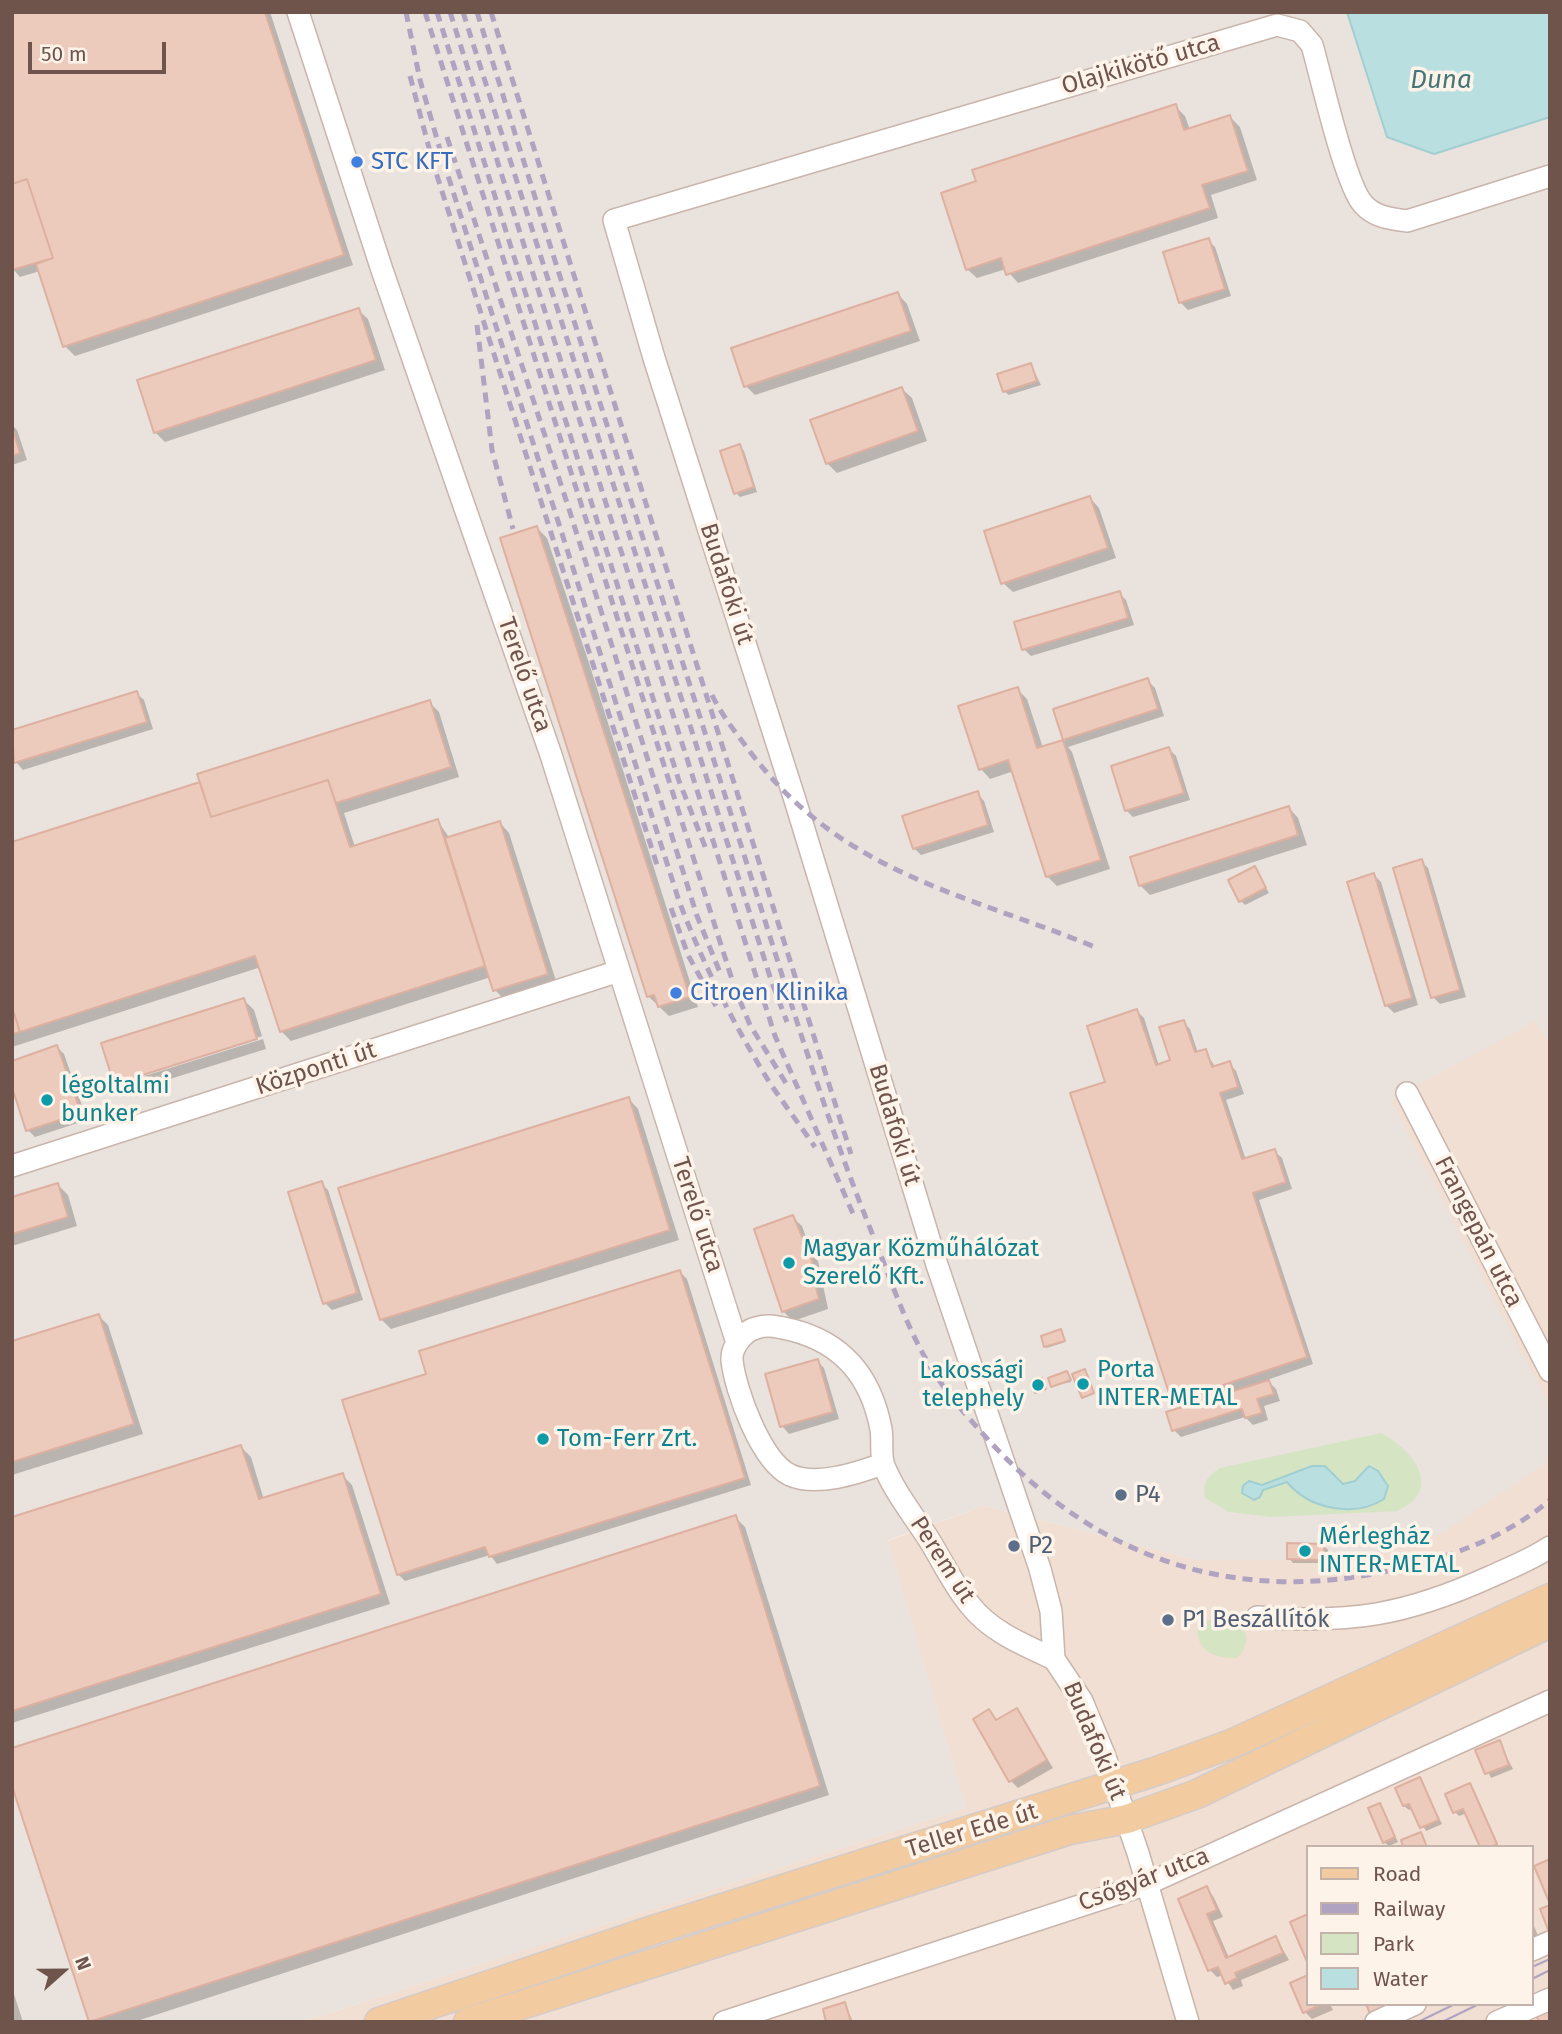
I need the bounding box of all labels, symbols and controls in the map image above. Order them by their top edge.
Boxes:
scale bar [32,28,170,72]
street label: Olajkikötő utca [1058,29,1224,101]
text: 50 m [41,41,87,67]
water label: Duna [1410,65,1472,97]
place label: STC KFT [371,148,453,176]
marker: STC KFT [349,154,365,170]
street label: Budafoki út [693,520,759,648]
street label: Terelő utca [491,614,557,736]
place label: Citroen Klinika [690,979,849,1007]
marker: Citroen Klinika [668,985,684,1001]
street label: Központi út [252,1036,380,1102]
street label: Budafoki út [862,1061,926,1189]
place label: légoltalmi bunker [61,1072,170,1128]
marker: légoltalmi bunker [39,1092,55,1108]
street label: Frangepán utca [1428,1152,1528,1312]
street label: Terelő utca [665,1154,729,1276]
place label: Magyar Közműhálózat Szerelő Kft. [803,1235,1039,1291]
marker: Magyar Közműhálózat Szerelő Kft. [781,1255,797,1271]
place label: Porta INTER-METAL [1097,1356,1238,1412]
place label: Lakossági telephely [919,1357,1024,1413]
marker: Porta INTER-METAL [1075,1376,1091,1392]
marker: Lakossági telephely [1030,1377,1046,1393]
place label: Tom-Ferr Zrt. [557,1425,697,1453]
marker: Tom-Ferr Zrt. [535,1431,551,1447]
place label: P4 [1135,1481,1161,1509]
marker: P4 [1113,1487,1129,1503]
street label: Perem út [903,1511,981,1609]
place label: Mérlegház INTER-METAL [1319,1523,1460,1579]
place label: P2 [1028,1532,1053,1560]
marker: P2 [1006,1538,1022,1554]
marker: Mérlegház INTER-METAL [1297,1543,1313,1559]
place label: P1 Beszállítók [1182,1606,1330,1634]
marker: P1 Beszállítók [1160,1612,1176,1628]
street label: Budafoki út [1056,1677,1132,1805]
street label: Teller Ede út [903,1797,1041,1865]
street label: Csőgyár utca [1075,1842,1213,1918]
legend [1306,1845,1534,2006]
text: Road [1373,1861,1421,1887]
text: Railway [1373,1896,1445,1922]
text: Park [1373,1931,1414,1957]
north arrow [28,1936,98,2006]
text: N [70,1953,96,1973]
text: Water [1373,1966,1428,1992]

